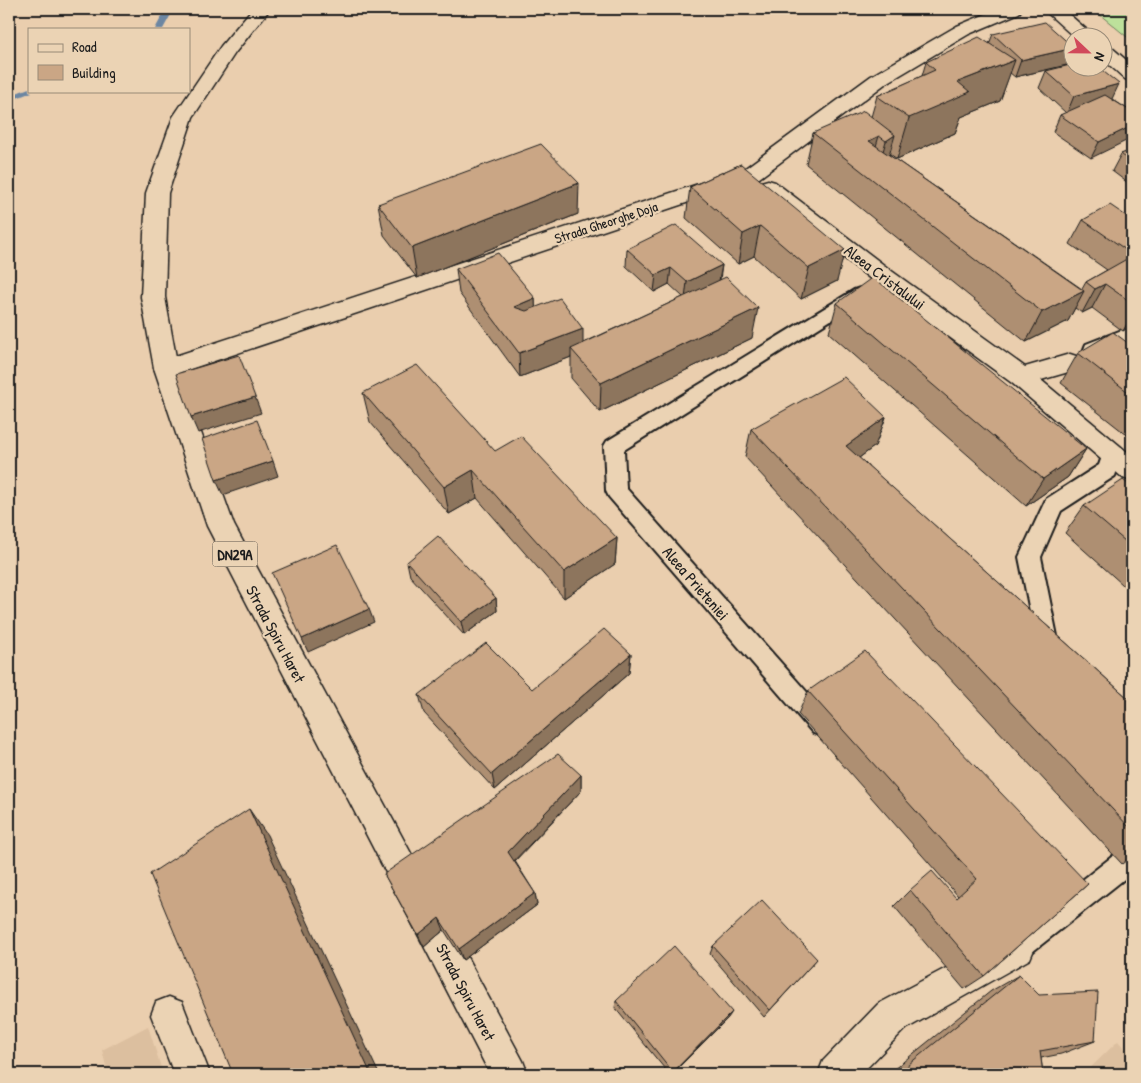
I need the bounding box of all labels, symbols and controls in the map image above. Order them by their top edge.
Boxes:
legend [28,28,190,92]
north arrow [1064,28,1114,78]
text: Road [72,36,97,57]
text: N [1090,50,1111,65]
text: Building [72,62,116,83]
street label: Strada Gheorghe Doja [552,196,661,249]
street label: Aleea Cristalului [840,239,930,315]
street label: Aleea Prieteniei [658,541,734,625]
road number: DN29A [212,542,258,566]
street label: Strada Spiru Haret [241,581,311,687]
street label: Strada Spiru Haret [431,939,501,1045]

